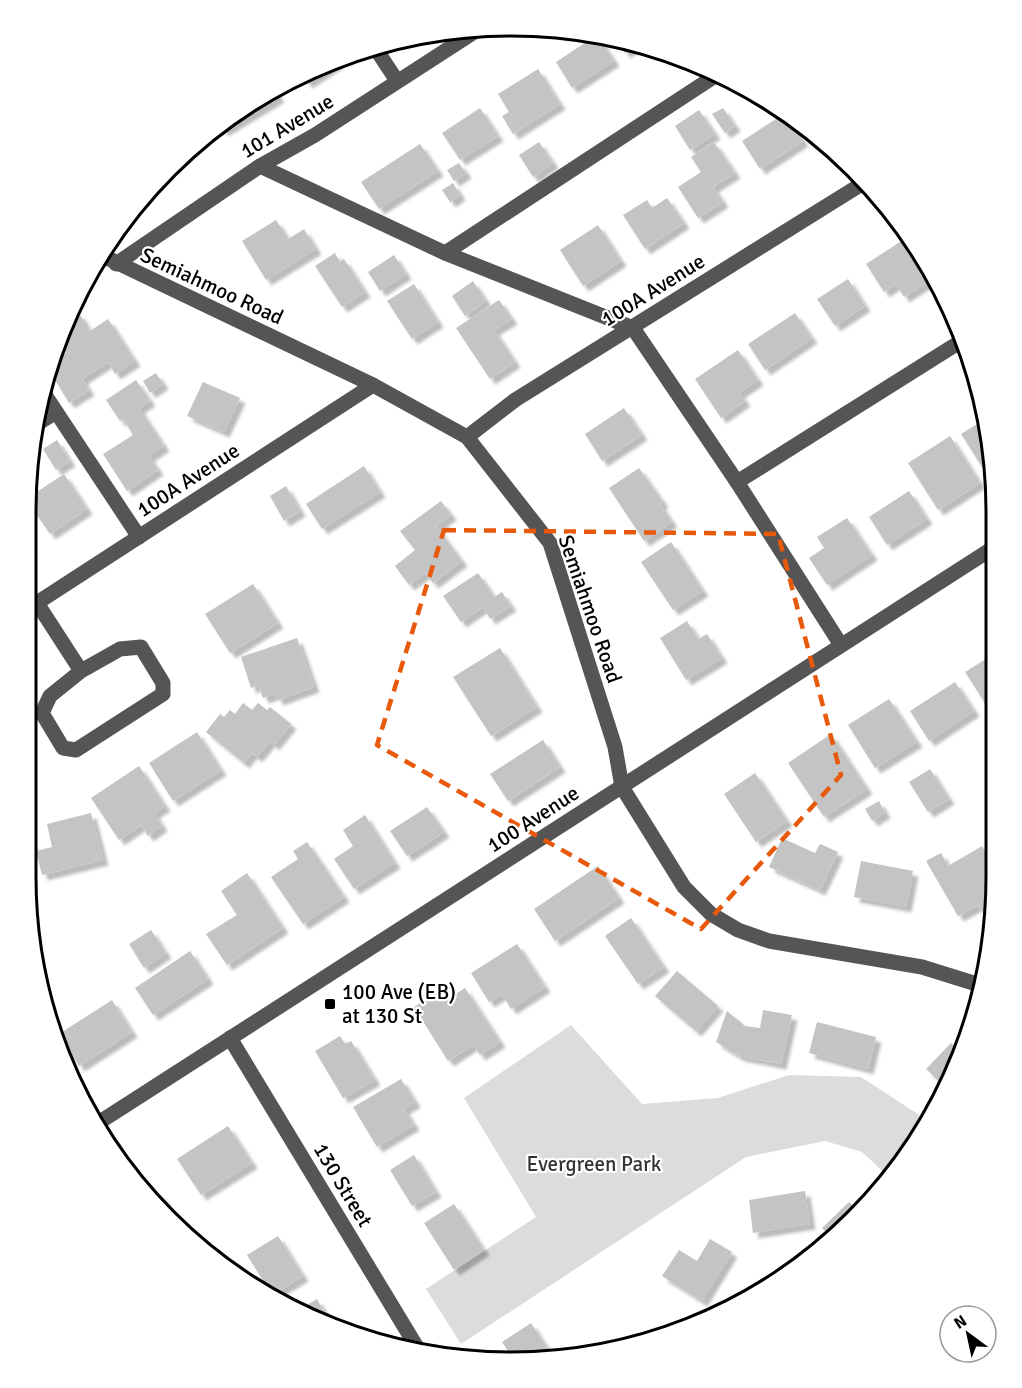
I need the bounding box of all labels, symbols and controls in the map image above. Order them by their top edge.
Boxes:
street label: 101 Avenue [236,88,338,164]
street label: Semiahmoo Road [136,242,288,330]
street label: 100A Avenue [596,248,710,332]
street label: 100A Avenue [132,437,244,523]
street label: Semiahmoo Road [553,532,627,686]
street label: 100 Avenue [482,780,584,858]
place label: 100 Ave (EB) at 130 St [342,979,456,1029]
marker: 100 Ave (EB) at 130 St [323,997,337,1011]
street label: 130 Street [308,1138,378,1232]
park label: Evergreen Park [527,1151,662,1177]
north arrow [938,1304,998,1364]
text: N [950,1311,970,1334]

